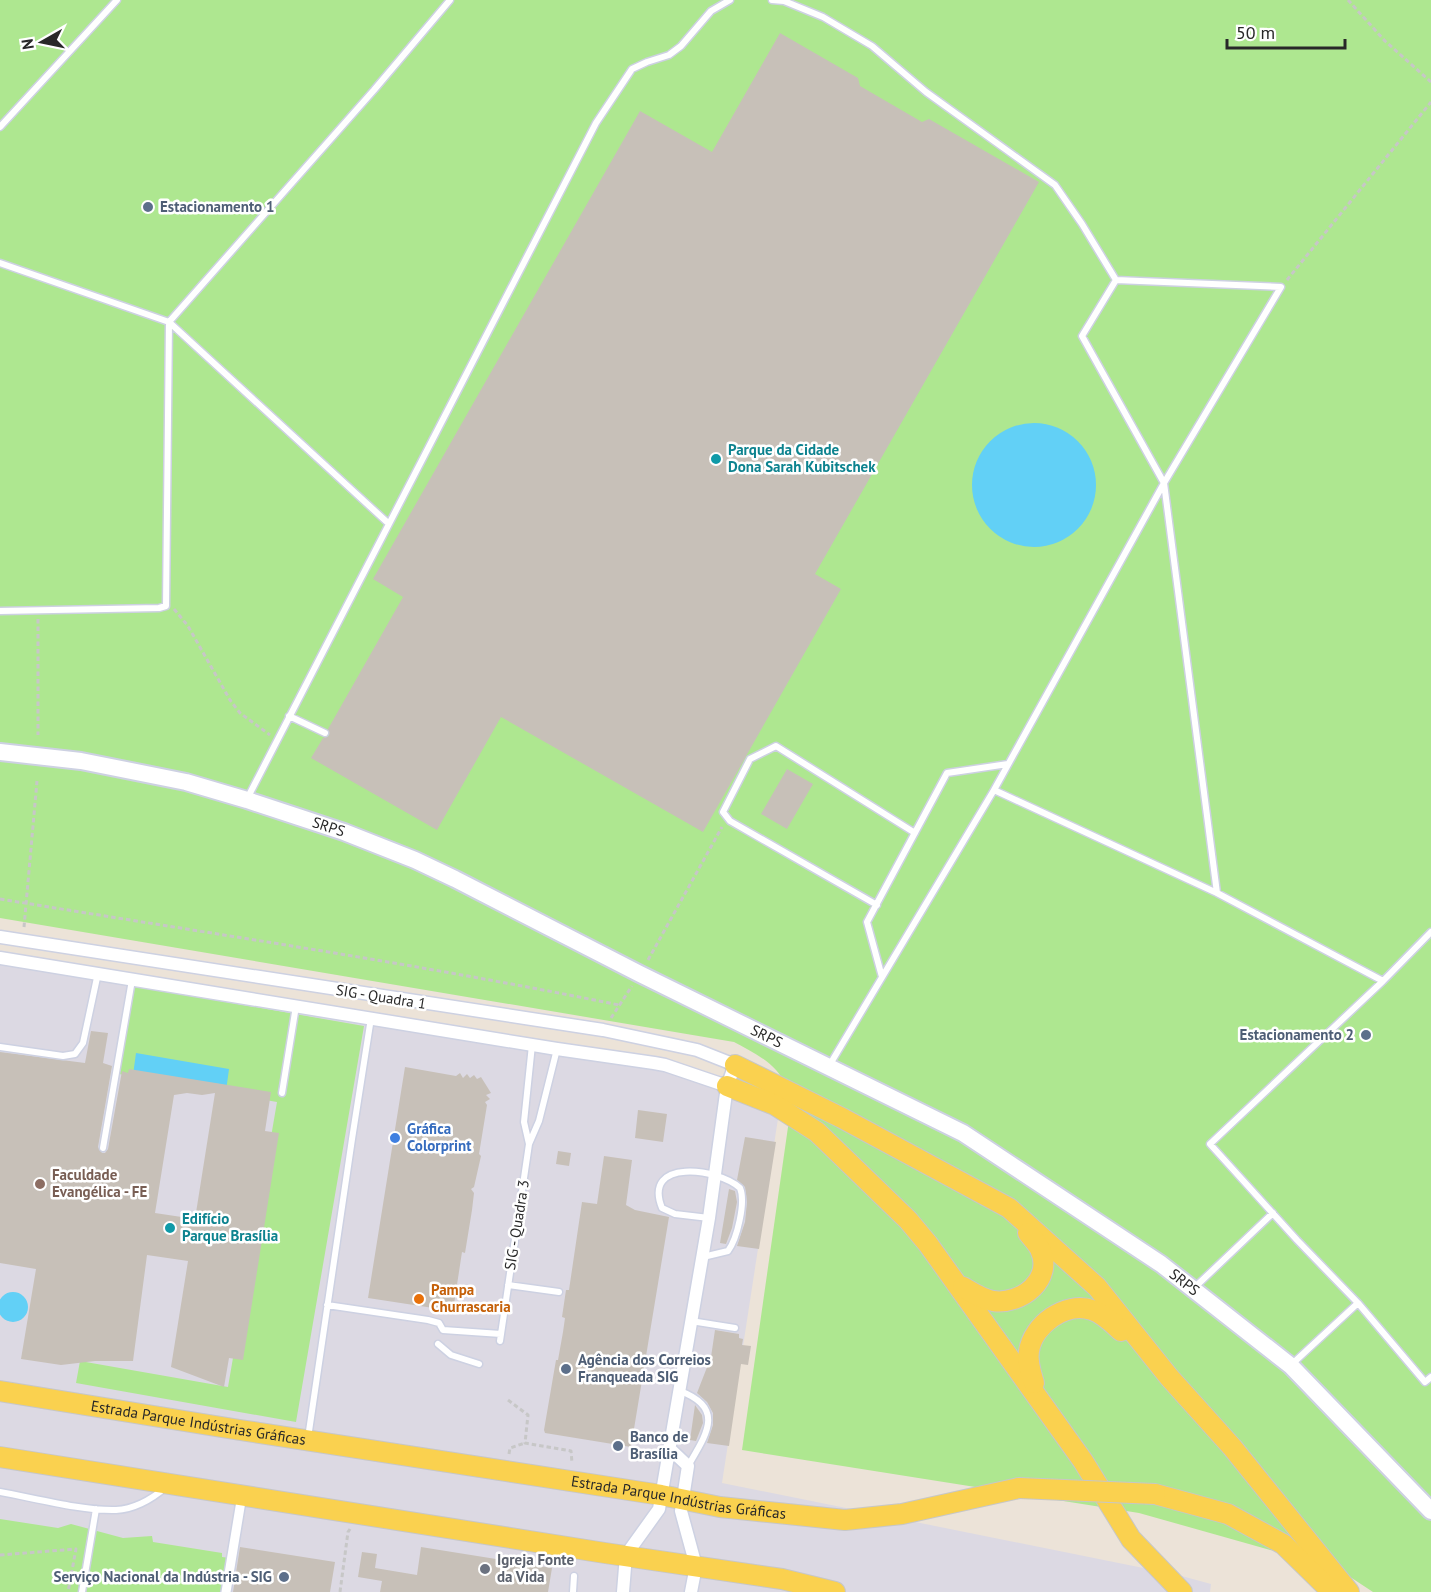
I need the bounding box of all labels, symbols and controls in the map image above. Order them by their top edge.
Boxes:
north arrow [12,12,72,72]
scale bar [1227,12,1346,50]
text: 50 m [1236,21,1275,44]
text: N [16,38,38,51]
place label: Estacionamento 1 [160,197,274,216]
marker: Estacionamento 1 [141,200,155,214]
place label: Parque da Cidade Dona Sarah Kubitschek [728,440,876,476]
marker: Parque da Cidade Dona Sarah Kubitschek [709,452,723,466]
street label: SRPS [310,812,347,841]
street label: SIG - Quadra 1 [335,980,428,1013]
street label: SRPS [748,1020,786,1052]
place label: Estacionamento 2 [1240,1025,1354,1044]
marker: Estacionamento 2 [1359,1028,1373,1042]
place label: Gráfica Colorprint [407,1119,472,1155]
marker: Gráfica Colorprint [388,1131,402,1145]
place label: Faculdade Evangélica - FE [52,1165,147,1201]
marker: Faculdade Evangélica - FE [33,1177,47,1191]
street label: SIG - Quadra 3 [500,1178,533,1271]
place label: Edifício Parque Brasília [182,1209,278,1245]
marker: Edifício Parque Brasília [163,1221,177,1235]
street label: SRPS [1166,1264,1204,1300]
place label: Pampa Churrascaria [431,1280,511,1316]
marker: Pampa Churrascaria [412,1292,426,1306]
place label: Agência dos Correios Franqueada SIG [578,1350,711,1386]
marker: Agência dos Correios Franqueada SIG [559,1362,573,1376]
street label: Estrada Parque Indústrias Gráficas [90,1396,307,1449]
place label: Banco de Brasília [630,1427,689,1463]
marker: Banco de Brasília [611,1439,625,1453]
street label: Estrada Parque Indústrias Gráficas [570,1471,787,1523]
place label: Igreja Fonte da Vida [497,1550,574,1586]
marker: Igreja Fonte da Vida [478,1562,492,1576]
place label: Serviço Nacional da Indústria - SIG [53,1567,272,1586]
marker: Serviço Nacional da Indústria - SIG [277,1570,291,1584]

